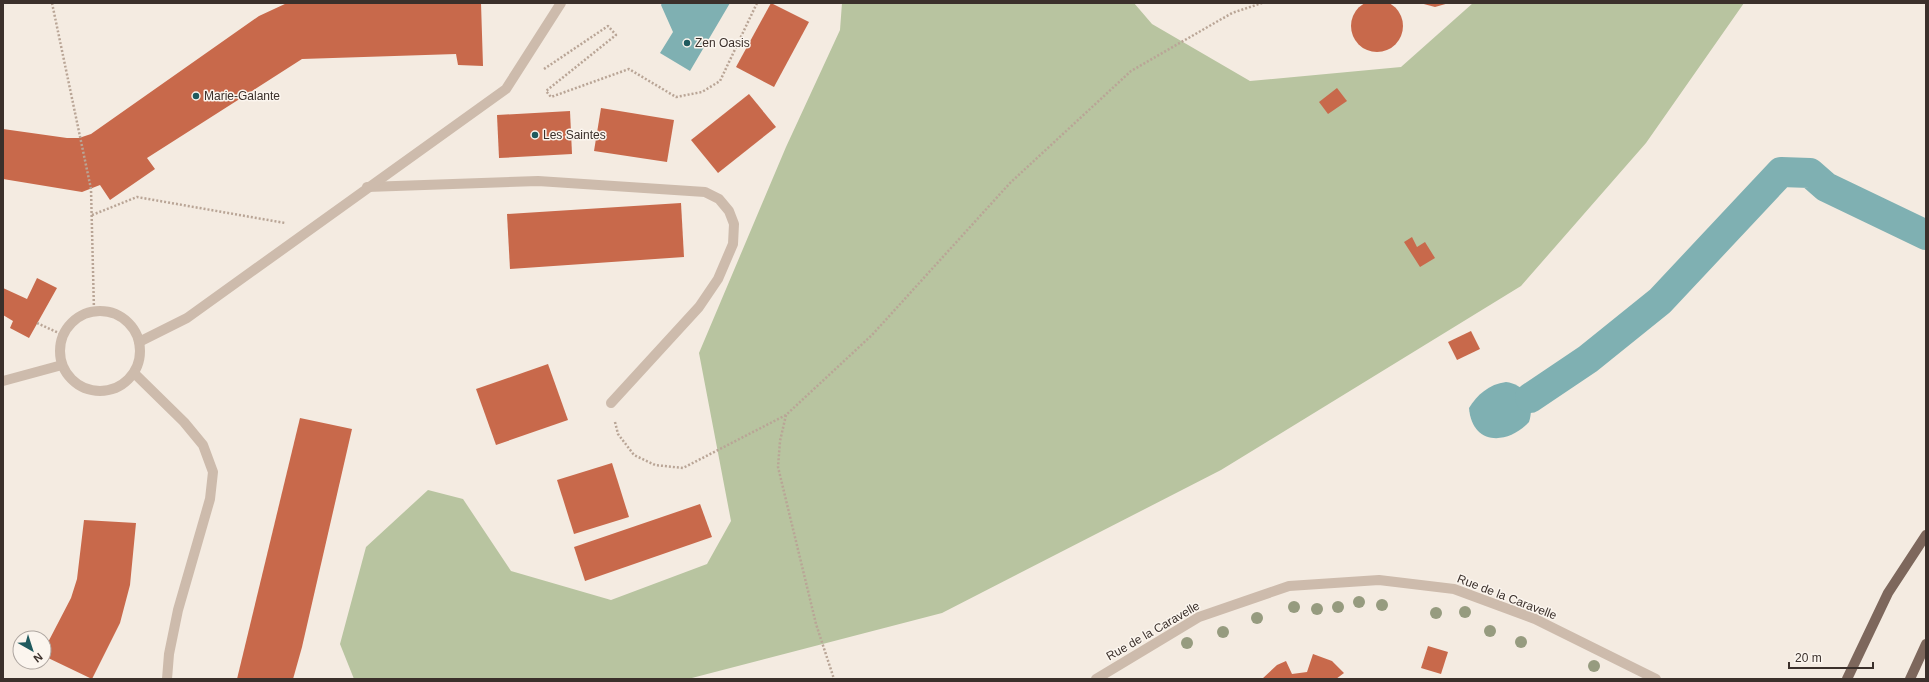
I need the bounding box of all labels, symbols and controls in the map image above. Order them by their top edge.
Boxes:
place label: Zen Oasis [695,36,750,50]
marker: Zen Oasis [682,38,692,48]
place label: Marie-Galante [204,89,280,103]
marker: Marie-Galante [191,91,201,101]
place label: Les Saintes [543,128,606,142]
marker: Les Saintes [530,130,540,140]
street label: Rue de la Caravelle [1455,572,1559,623]
street label: Rue de la Caravelle [1104,598,1202,663]
north arrow [12,630,52,670]
scale bar [1789,644,1873,670]
text: N [31,651,45,665]
text: 20 m [1795,651,1822,665]

